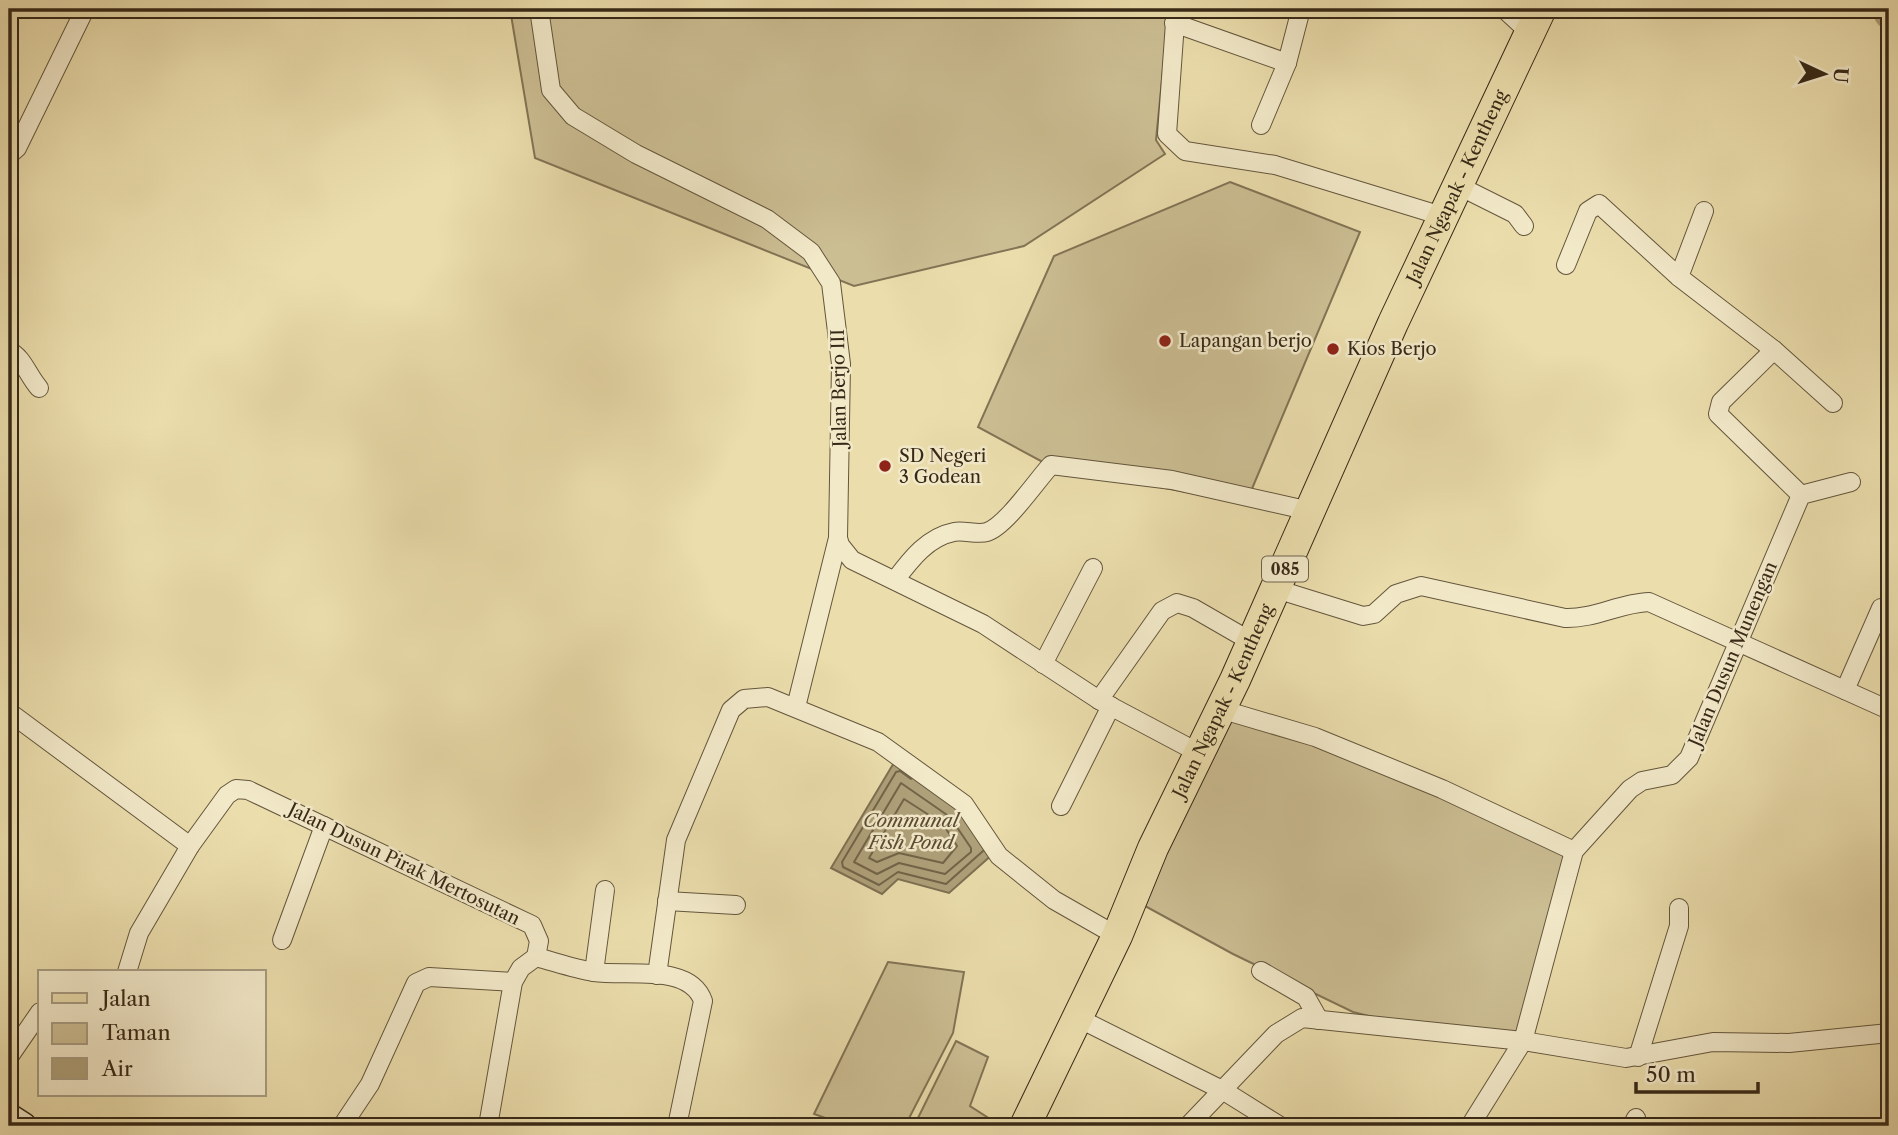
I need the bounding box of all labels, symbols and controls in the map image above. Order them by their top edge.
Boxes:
north arrow [1790,38,1860,108]
text: U [1828,67,1852,84]
street label: Jalan Ngapak - Kentheng [1401,86,1512,290]
street label: Jalan Berjo III [827,329,851,450]
place label: Lapangan berjo [1179,330,1312,352]
marker: Lapangan berjo [1157,333,1173,349]
place label: Kios Berjo [1347,338,1437,360]
marker: Kios Berjo [1325,341,1341,357]
place label: SD Negeri 3 Godean [899,445,987,488]
marker: SD Negeri 3 Godean [877,458,893,474]
road number: 085 [1262,556,1308,582]
street label: Jalan Dusun Munengan [1683,558,1782,753]
street label: Jalan Ngapak - Kentheng [1167,600,1278,804]
street label: Jalan Dusun Pirak Mertosutan [282,797,524,930]
water label: Communal Fish Pond [863,809,961,854]
legend [38,970,266,1096]
text: Jalan [99,986,151,1011]
text: Taman [102,1020,171,1045]
scale bar [1636,1051,1758,1095]
text: Air [101,1056,133,1081]
text: 50 m [1646,1062,1696,1087]

